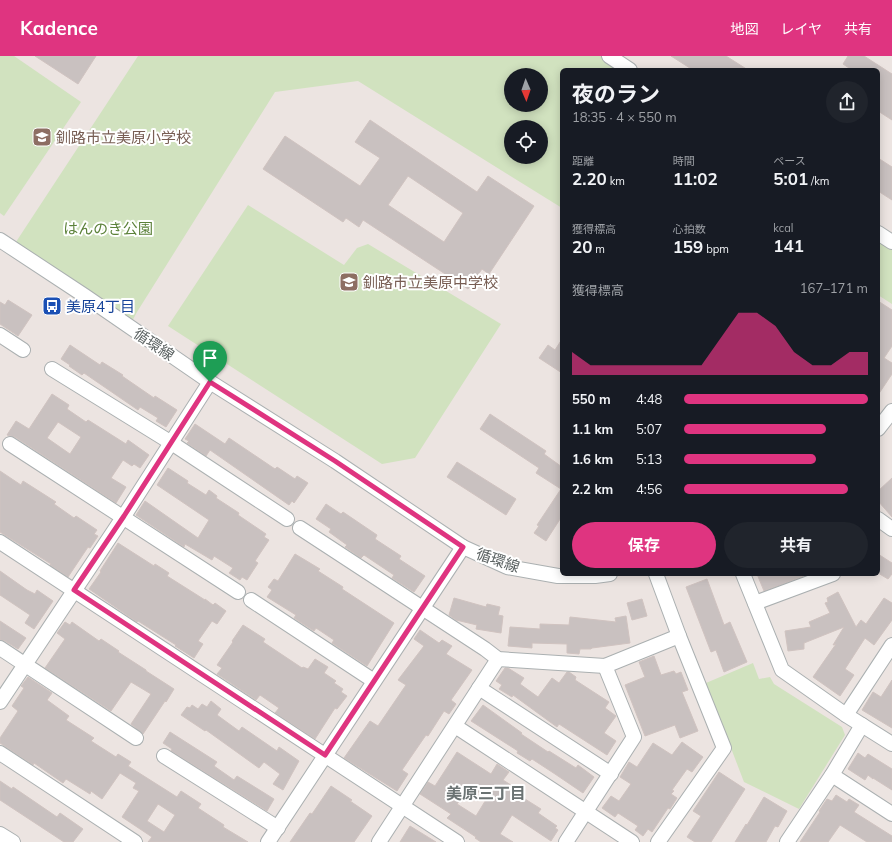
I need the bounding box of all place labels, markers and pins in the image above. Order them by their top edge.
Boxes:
school or university icon: 釧路市立美原小学校 [31,126,53,148]
place label: 釧路市立美原小学校 [56,128,191,147]
school or university icon: 釧路市立美原中学校 [338,271,360,293]
place label: 釧路市立美原中学校 [363,273,498,292]
bus stop icon: 美原4丁目 [41,295,63,317]
place label: 美原4丁目 [66,297,135,316]
pin [193,341,227,382]

